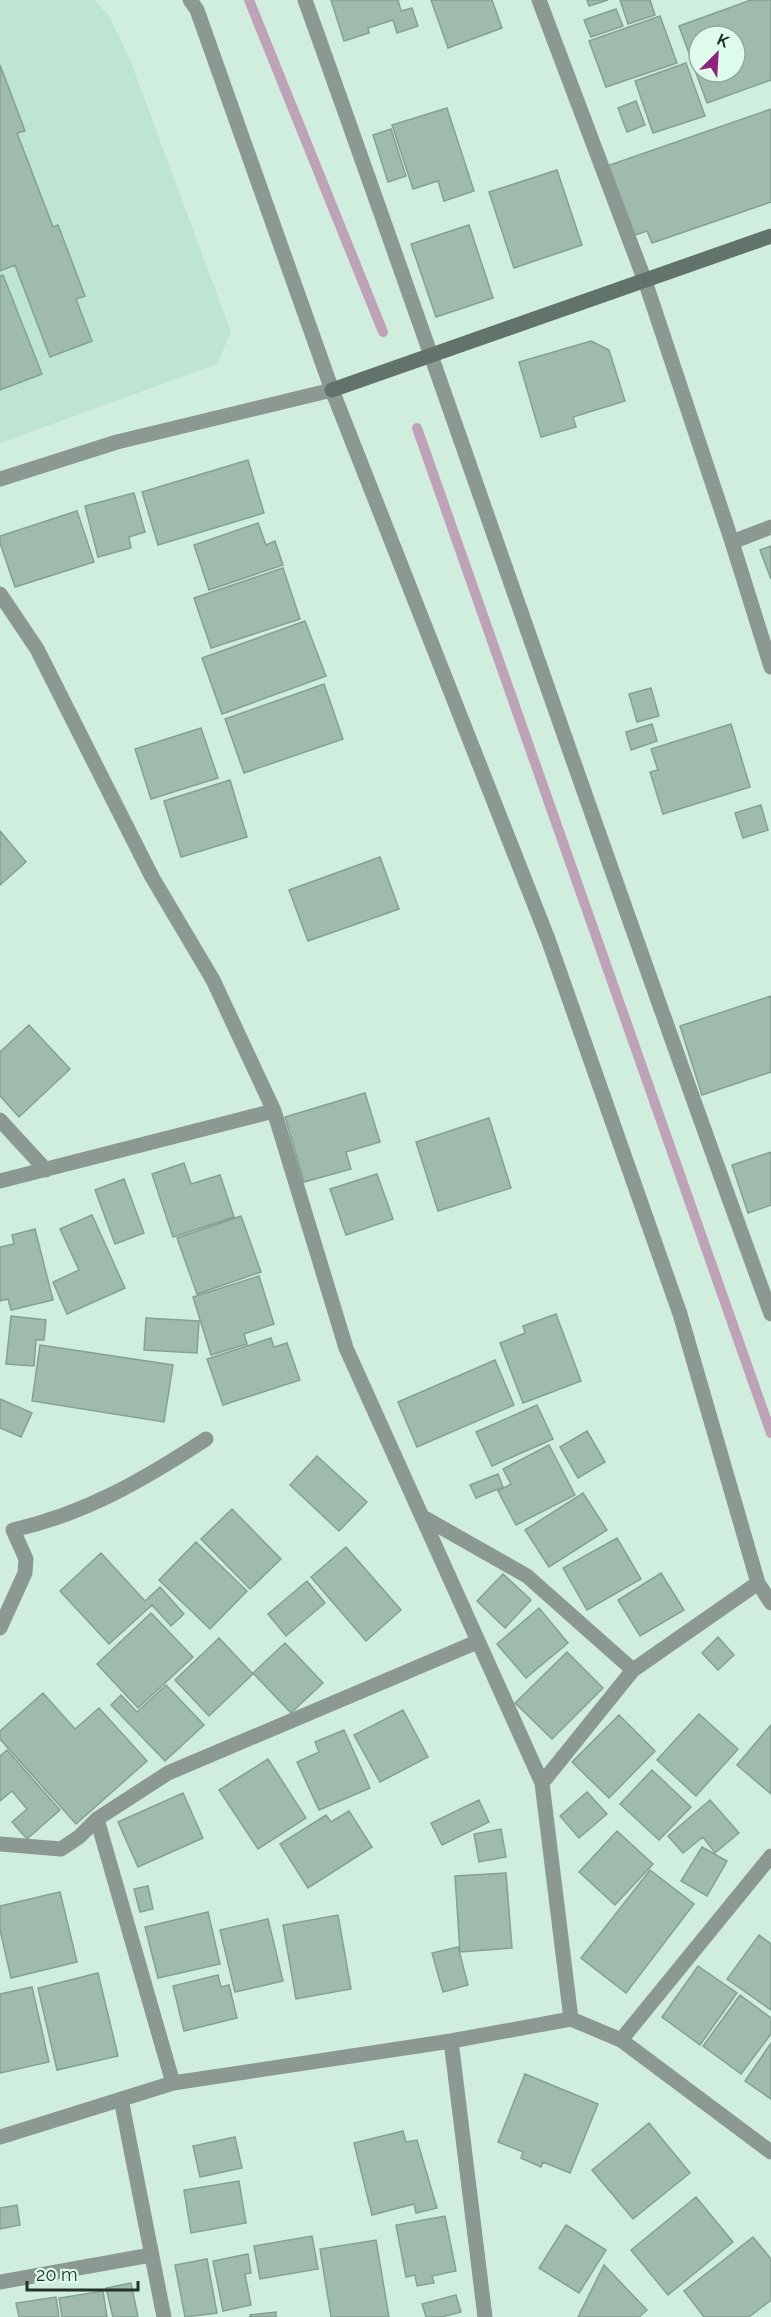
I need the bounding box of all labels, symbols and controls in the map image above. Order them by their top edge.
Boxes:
north arrow [687,24,747,84]
text: K [714,30,732,52]
scale bar [27,2254,138,2292]
text: 20 m [36,2264,78,2285]

